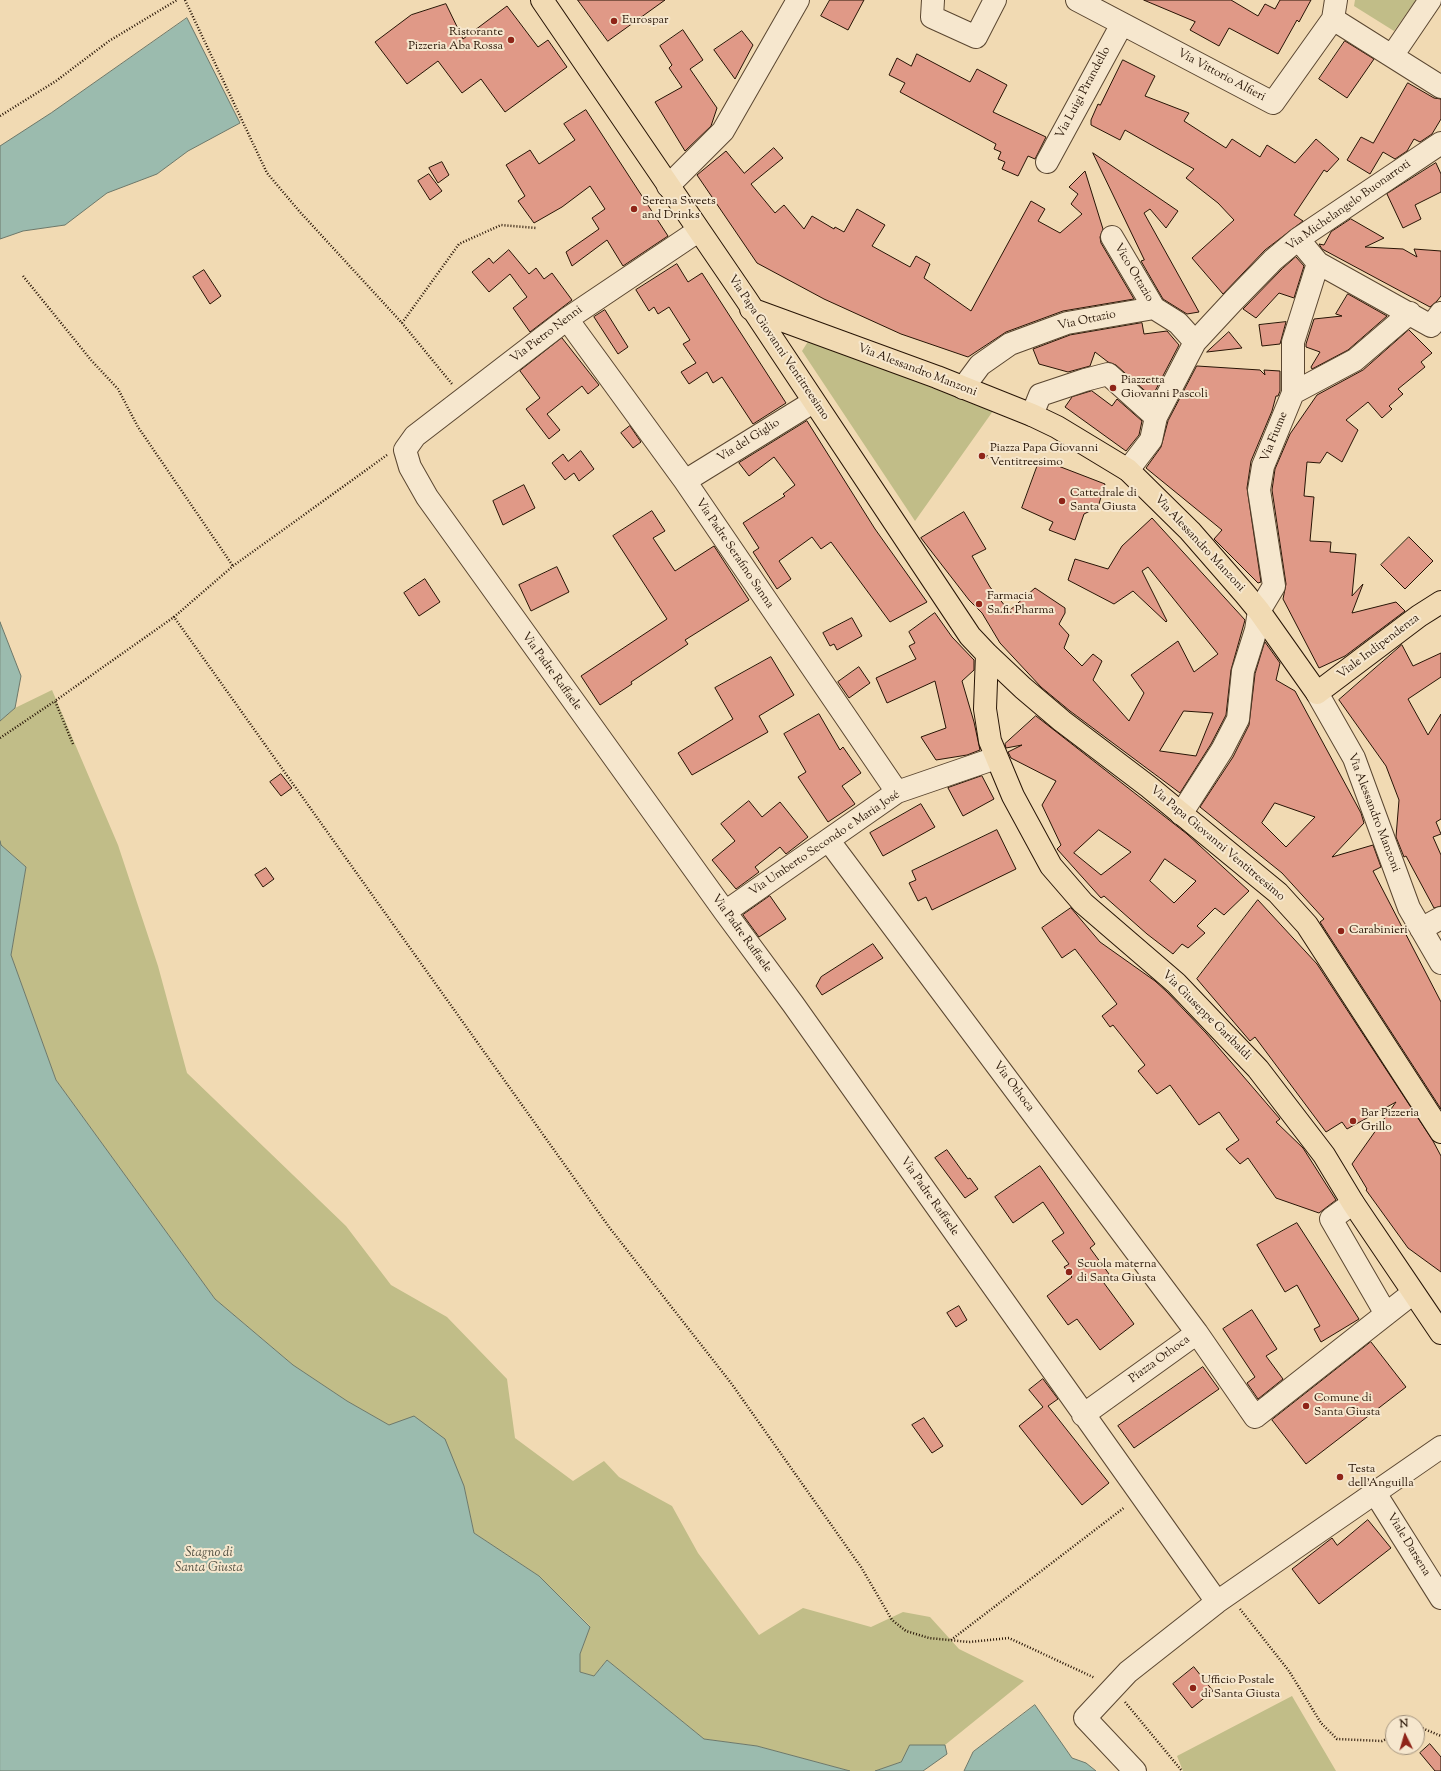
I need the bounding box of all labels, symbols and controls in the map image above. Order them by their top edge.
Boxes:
place label: Eurospar [622,14,668,28]
marker: Eurospar [609,16,619,26]
place label: Ristorante Pizzeria Aba Rossa [408,26,503,54]
marker: Ristorante Pizzeria Aba Rossa [506,35,516,45]
street label: Via Luigi Pirandello [1054,45,1114,141]
street label: Via Vittorio Alfieri [1175,47,1267,105]
street label: Via Michelangelo Buonarroti [1284,157,1414,255]
place label: Serena Sweets and Drinks [642,195,716,223]
marker: Serena Sweets and Drinks [629,204,639,214]
street label: Vico Ottazio [1110,241,1156,305]
street label: Via Papa Giovanni Ventitreesimo [724,273,832,423]
street label: Via Pietro Nenni [508,303,586,367]
street label: Via Ottazio [1057,308,1117,334]
street label: Via Alessandro Manzoni [855,342,979,400]
place label: Piazzetta Giovanni Pascoli [1121,374,1208,402]
marker: Piazzetta Giovanni Pascoli [1108,383,1118,393]
street label: Via Fiume [1258,410,1292,464]
street label: Via del Giglio [715,416,783,466]
place label: Piazza Papa Giovanni Ventitreesimo [990,442,1098,470]
marker: Piazza Papa Giovanni Ventitreesimo [977,451,987,461]
place label: Cattedrale di Santa Giusta [1070,487,1137,515]
street label: Via Alessandro Manzoni [1151,493,1247,595]
street label: Via Padre Serafino Sanna [692,496,776,612]
marker: Cattedrale di Santa Giusta [1057,496,1067,506]
place label: Farmacia Sa.fi. Pharma [987,590,1054,618]
marker: Farmacia Sa.fi. Pharma [974,599,984,609]
street label: Viale Indipendenza [1335,611,1423,683]
street label: Via Padre Raffaele [518,630,584,714]
street label: Via Alessandro Manzoni [1344,751,1402,875]
street label: Via Papa Giovanni Ventitreesimo [1147,783,1287,905]
street label: Via Umberto Secondo e Maria José [747,788,903,900]
street label: Via Padre Raffaele [708,892,774,976]
place label: Carabinieri [1349,924,1408,938]
marker: Carabinieri [1336,926,1346,936]
street label: Via Giuseppe Garibaldi [1158,968,1254,1064]
street label: Via Othoca [989,1059,1037,1115]
place label: Bar Pizzeria Grillo [1361,1107,1419,1135]
marker: Bar Pizzeria Grillo [1348,1116,1358,1126]
street label: Via Padre Raffaele [896,1155,962,1239]
place label: Scuola materna di Santa Giusta [1077,1258,1157,1286]
marker: Scuola materna di Santa Giusta [1064,1267,1074,1277]
street label: Piazza Othoca [1127,1333,1193,1387]
place label: Comune di Santa Giusta [1314,1392,1380,1420]
marker: Comune di Santa Giusta [1301,1401,1311,1411]
place label: Testa dell'Anguilla [1348,1463,1414,1491]
marker: Testa dell'Anguilla [1335,1472,1345,1482]
street label: Viale Darsena [1383,1511,1433,1579]
water label: Stagno di Santa Giusta [175,1546,243,1577]
place label: Ufficio Postale di Santa Giusta [1201,1674,1280,1702]
marker: Ufficio Postale di Santa Giusta [1188,1683,1198,1693]
north arrow [1385,1715,1425,1755]
text: N [1399,1716,1409,1732]

